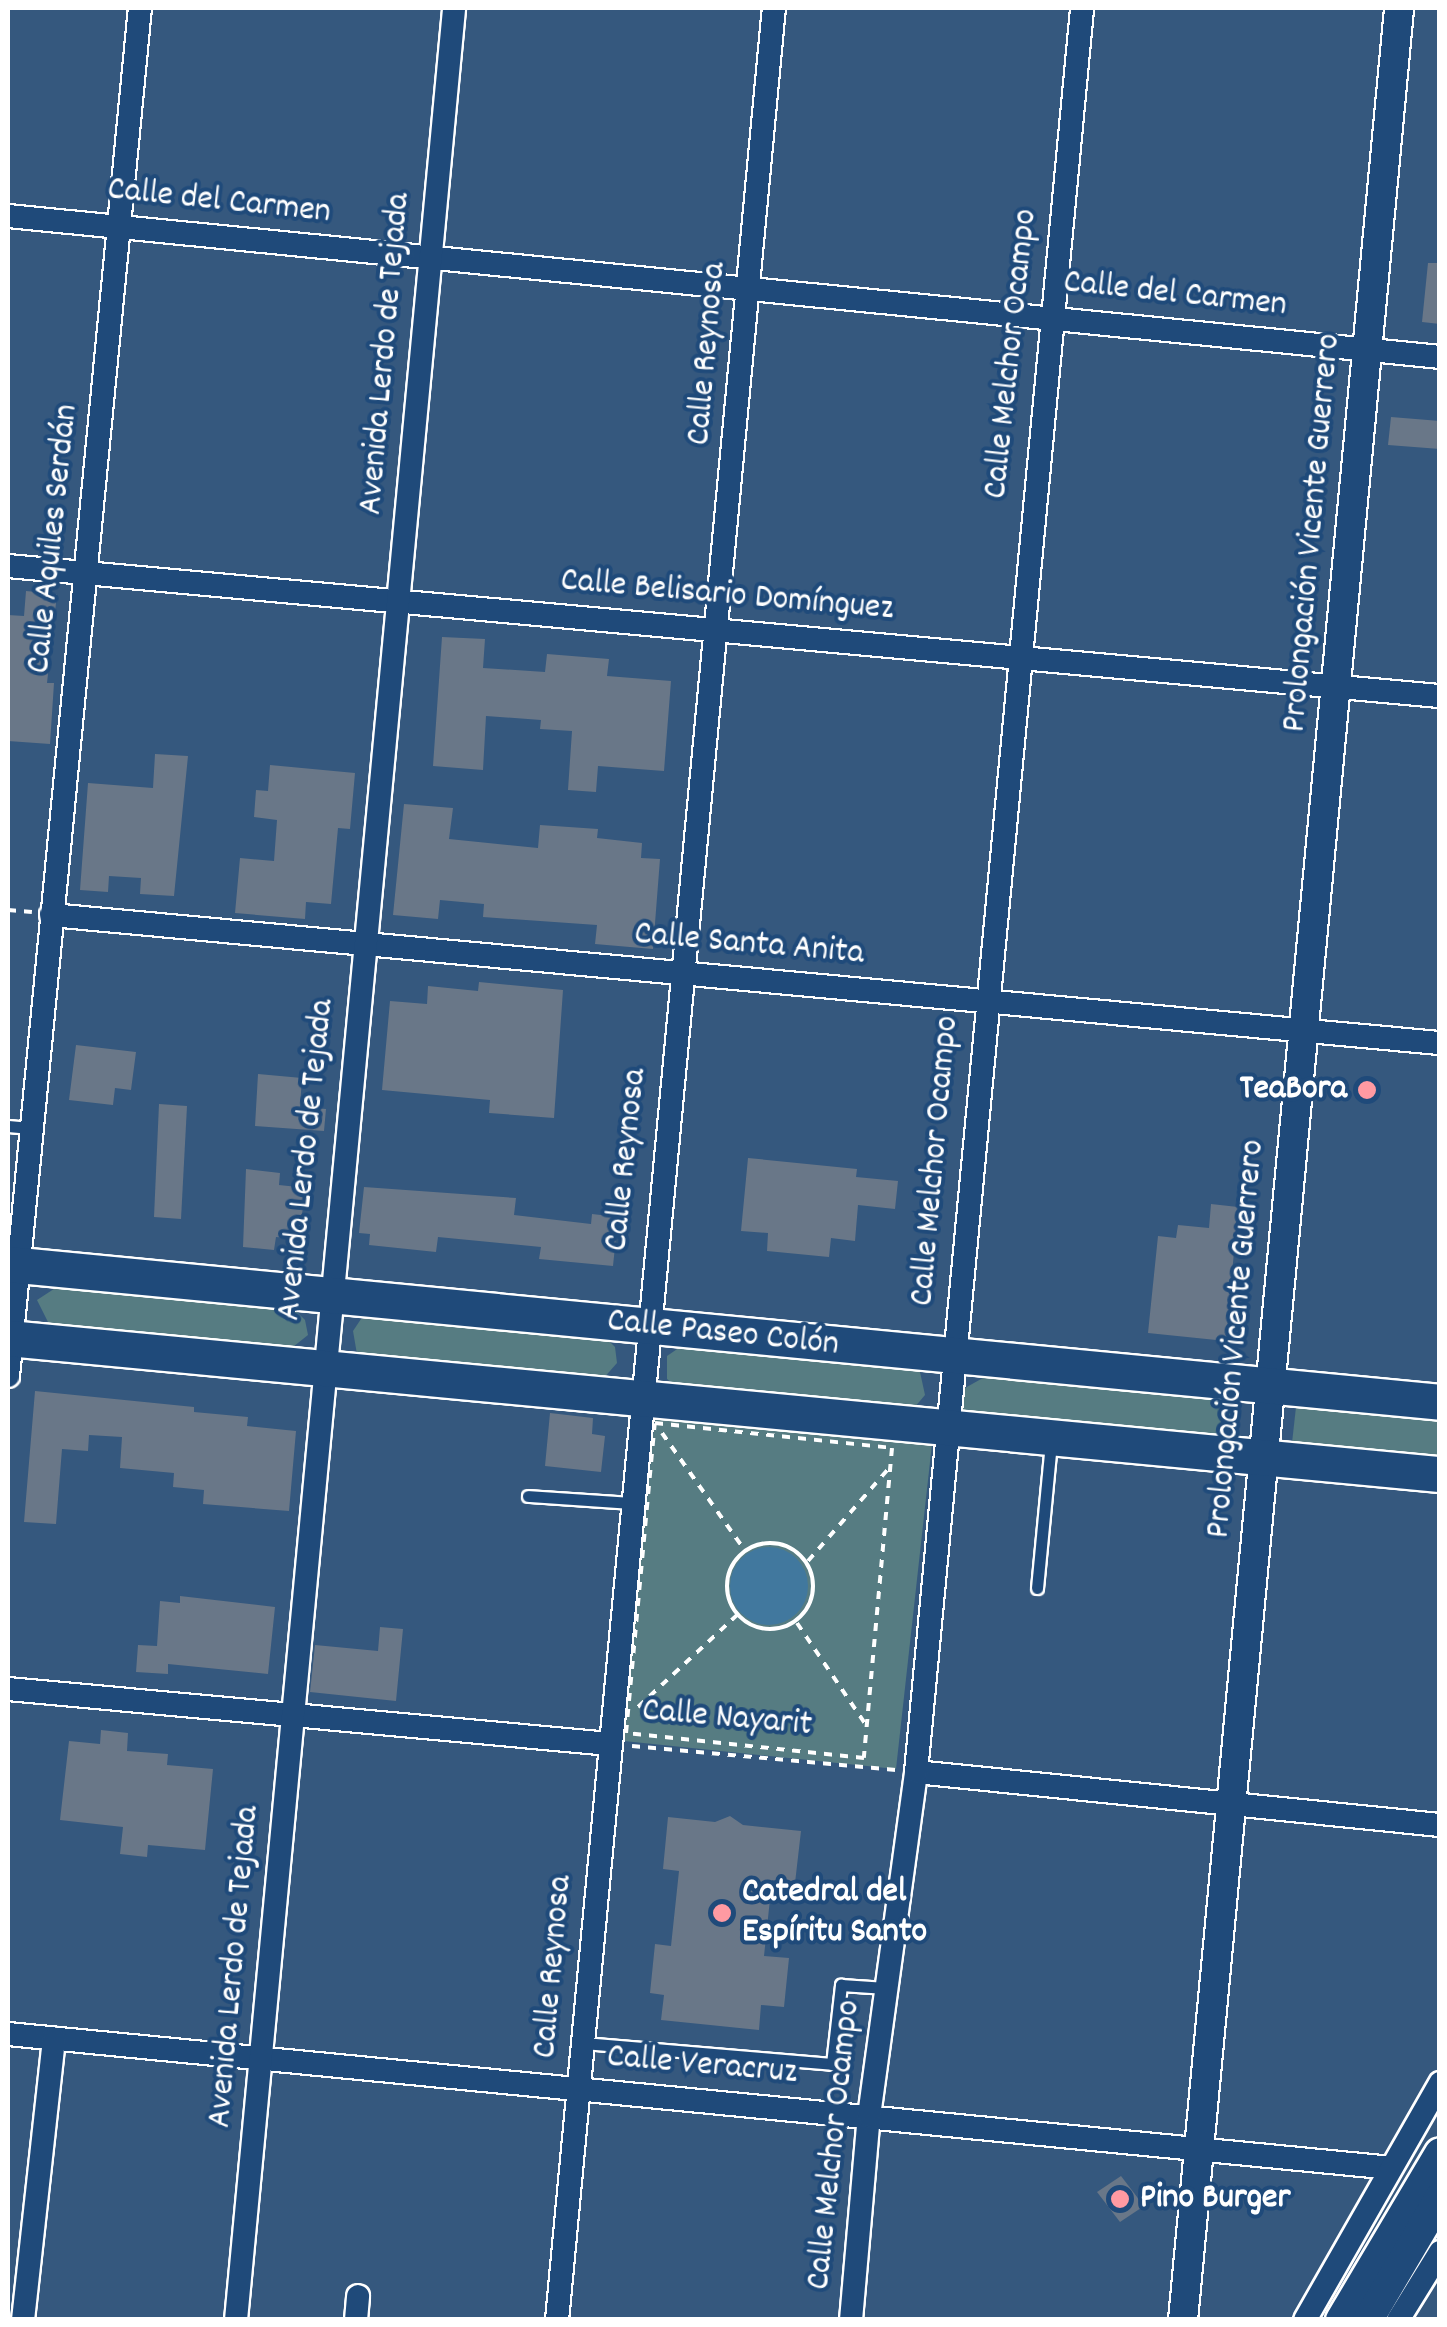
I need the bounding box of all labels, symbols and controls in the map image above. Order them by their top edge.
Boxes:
street label: Calle del Carmen [105,169,333,235]
street label: Avenida Lerdo de Tejada [351,191,421,517]
street label: Calle Melchor Ocampo [976,207,1048,501]
street label: Calle Reynosa [679,261,737,447]
street label: Calle del Carmen [1061,262,1289,328]
street label: Prolongación Vicente Guerrero [1275,332,1351,734]
street label: Calle Aquiles Serdán [19,402,89,676]
street label: Calle Belisario Domínguez [559,561,895,631]
street label: Calle Santa Anita [633,914,865,976]
street label: Avenida Lerdo de Tejada [269,997,345,1323]
street label: Calle Melchor Ocampo [902,1014,970,1308]
street label: Calle Reynosa [597,1067,657,1253]
place label: TeaBora [1240,1069,1347,1111]
marker: TeaBora [1356,1079,1378,1101]
street label: Prolongación Vicente Guerrero [1199,1138,1275,1540]
street label: Calle Paseo Colón [605,1301,841,1367]
street label: Calle Nayarit [640,1691,814,1747]
street label: Avenida Lerdo de Tejada [200,1804,270,2130]
place label: Catedral del Espíritu Santo [742,1872,927,1954]
street label: Calle Reynosa [525,1874,583,2060]
marker: Catedral del Espíritu Santo [711,1902,733,1924]
street label: Calle Melchor Ocampo [799,1998,871,2292]
street label: Calle Veracruz [605,2037,799,2095]
place label: Pino Burger [1140,2178,1290,2220]
marker: Pino Burger [1109,2188,1131,2210]

